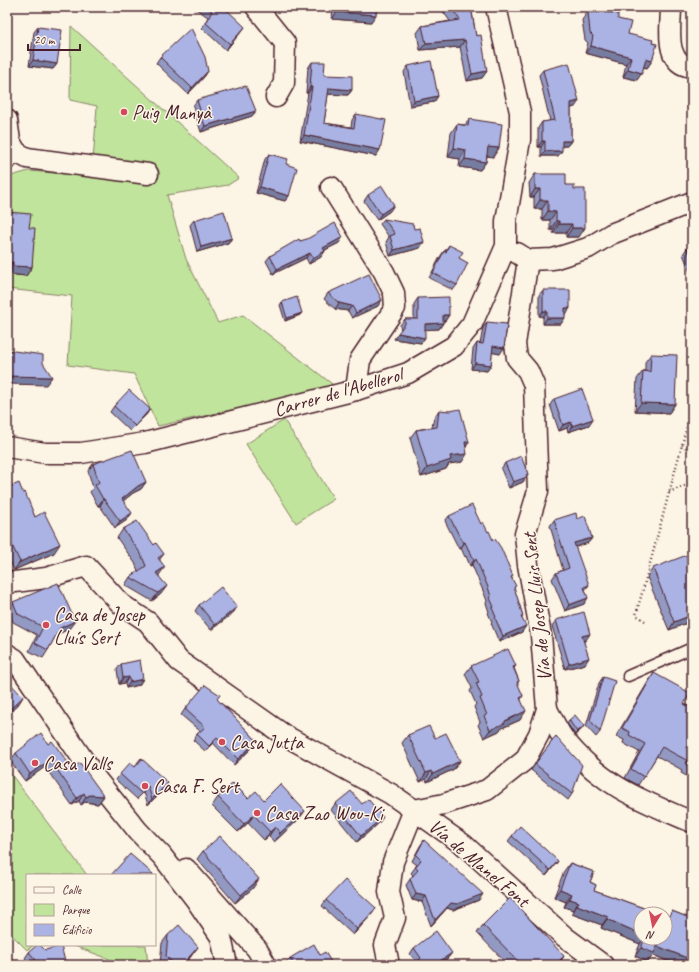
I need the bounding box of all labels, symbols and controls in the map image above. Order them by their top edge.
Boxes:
scale bar [28,26,80,52]
text: 20 m [34,32,56,48]
place label: Puig Manyà [132,100,212,125]
marker: Puig Manyà [119,107,129,117]
street label: Carrer de l'Abellerol [271,361,408,422]
street label: Vía de Josep Lluis Sert [517,529,557,682]
place label: Casa de Josep Lluís Sert [54,602,146,650]
marker: Casa de Josep Lluís Sert [41,620,51,630]
place label: Casa Jutta [230,730,305,755]
marker: Casa Jutta [217,737,227,747]
place label: Casa Valls [43,751,114,776]
marker: Casa Valls [30,758,40,768]
place label: Casa F. Sert [153,774,241,799]
marker: Casa F. Sert [140,781,150,791]
place label: Casa Zao Wou-Ki [265,801,385,826]
marker: Casa Zao Wou-Ki [252,808,262,818]
street label: Vía de Manel Font [423,813,536,914]
legend [26,874,156,946]
text: Calle [62,882,82,898]
text: Parque [62,902,91,918]
north arrow [633,906,673,946]
text: Edificio [62,922,92,938]
text: N [645,928,656,943]

